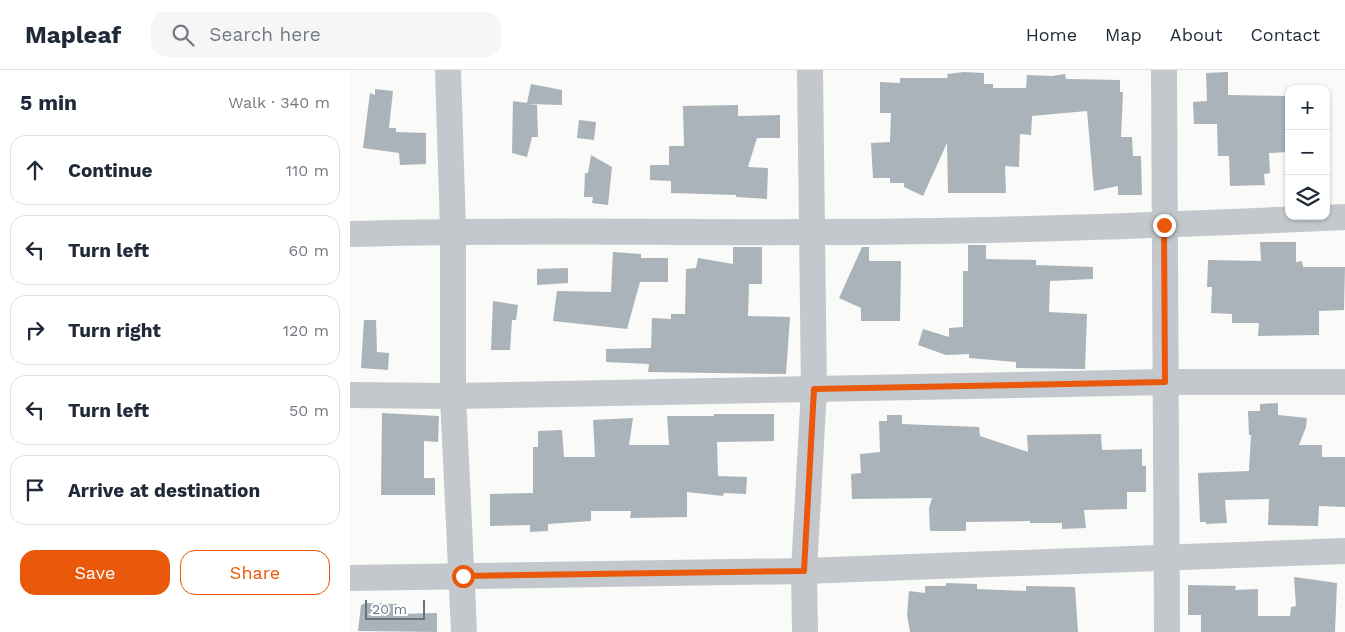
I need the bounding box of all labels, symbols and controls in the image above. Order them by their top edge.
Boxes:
search box [151,12,501,57]
text: Mapleaf [25,21,121,49]
icon: search [169,21,197,49]
text: Search here [209,23,321,46]
text: Home [1026,24,1077,45]
text: Map [1105,24,1142,45]
text: About [1170,24,1222,45]
text: Contact [1250,24,1320,45]
map controls [1285,85,1330,220]
button: + [1285,85,1330,130]
text: 5 min [20,90,77,115]
text: Walk · 340 m [228,93,330,112]
button: − [1285,130,1330,175]
icon: ahead [21,156,49,184]
text: Continue [68,159,152,182]
text: 110 m [286,161,329,180]
button: layers [1285,175,1330,220]
route end [1153,214,1176,237]
icon: left [21,236,49,264]
text: Turn left [68,239,149,262]
text: 60 m [289,241,329,260]
icon: right [21,316,49,344]
text: Turn right [68,319,161,342]
text: 120 m [283,321,329,340]
icon: left [21,396,49,424]
text: Turn left [68,399,149,422]
text: 50 m [289,401,329,420]
icon: arrive [21,476,49,504]
text: Arrive at destination [68,479,260,502]
button: Save [20,550,170,595]
button: Share [180,550,330,595]
route start [452,565,475,588]
scale bar [365,597,425,620]
text: 20 m [372,601,407,617]

